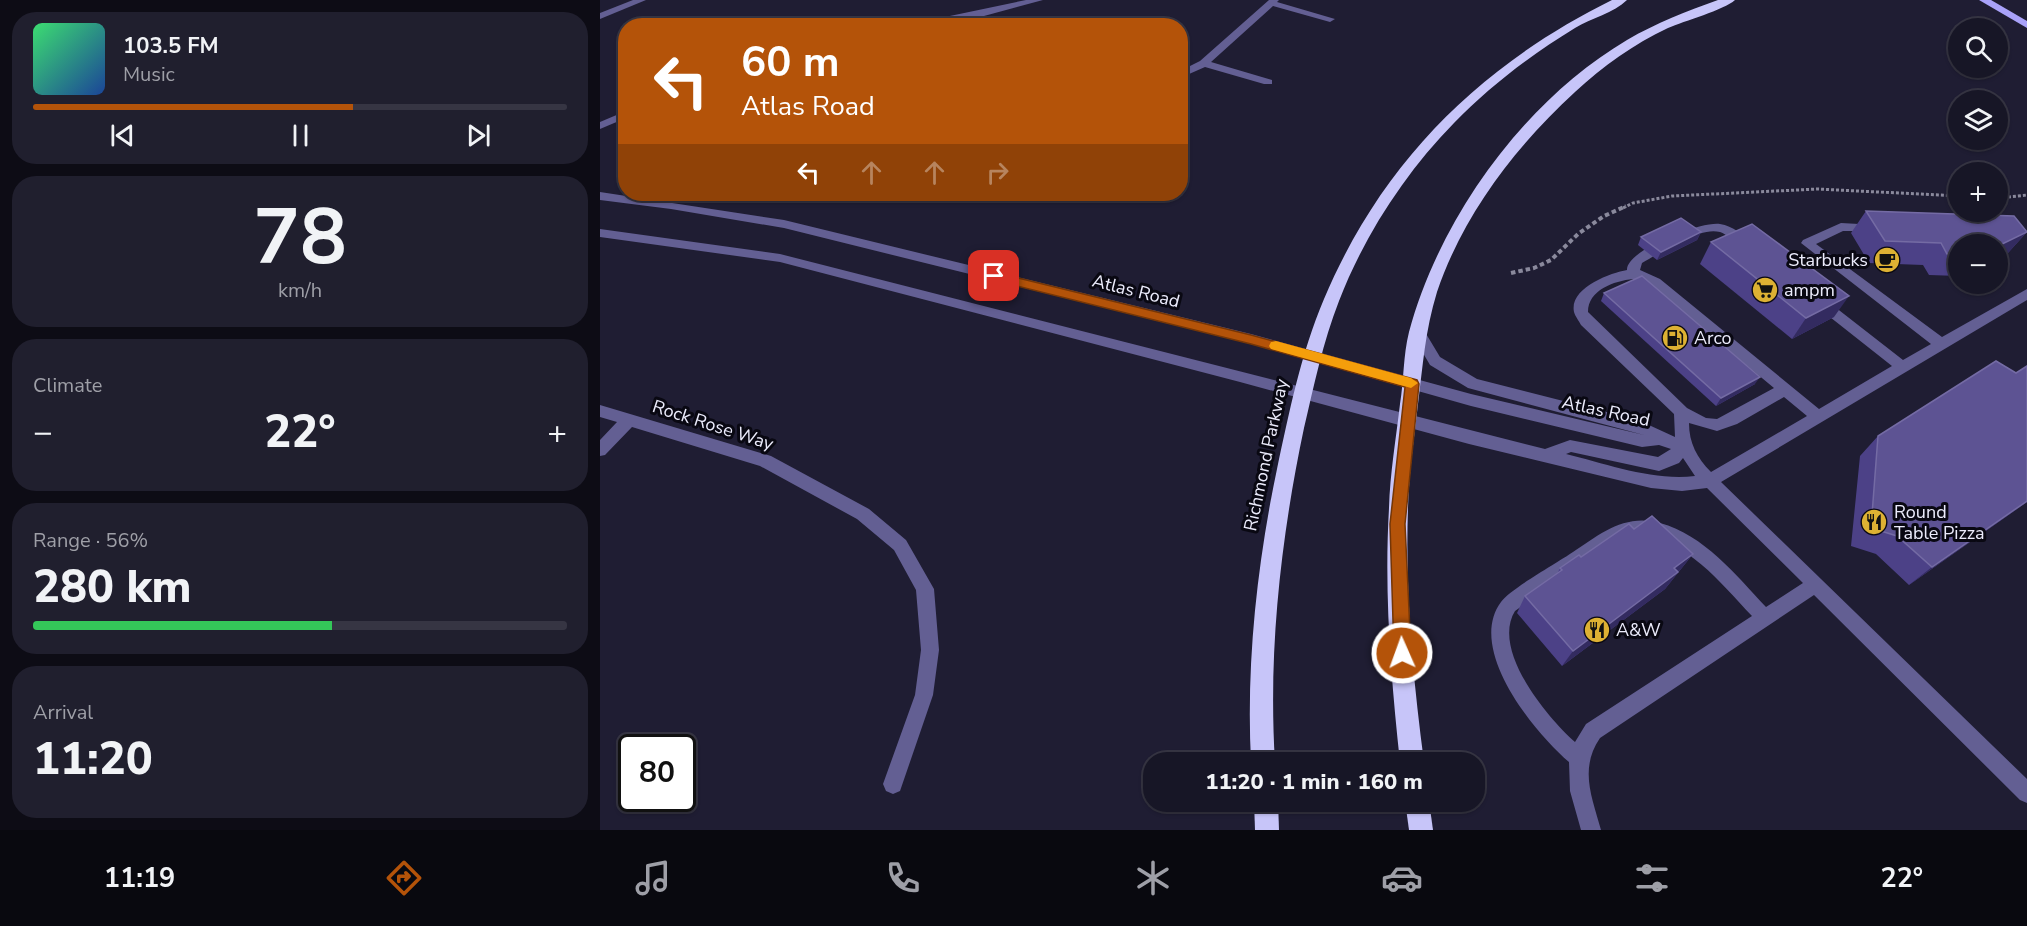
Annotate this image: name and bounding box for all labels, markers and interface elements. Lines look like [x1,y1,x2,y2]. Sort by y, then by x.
map controls [1948,18,2008,294]
button: search [1948,18,2008,78]
text: 103.5 FM [123,31,219,61]
text: 60 m [741,34,840,91]
icon: left [642,42,720,120]
text: Music [123,61,175,88]
text: Atlas Road [741,88,875,125]
button: layers [1948,90,2008,150]
icon: previous [106,119,139,152]
icon: pause [284,119,317,152]
icon: next [462,119,495,152]
icon: left [792,156,825,189]
icon: ahead [855,156,888,189]
icon: ahead [918,156,951,189]
icon: right [981,156,1014,189]
button: + [1948,162,2008,222]
text: 78 [253,184,347,291]
button: − [1948,234,2008,294]
cafe icon: Starbucks [1872,245,1902,275]
place label: Starbucks [1788,248,1868,272]
pin [968,250,1019,301]
icon: arrive [977,259,1010,292]
street label: Atlas Road [1090,269,1182,313]
supermarket icon: ampm [1750,275,1780,305]
text: km/h [278,277,322,304]
place label: ampm [1784,278,1835,302]
fuel station icon: Arco [1660,323,1690,353]
place label: Arco [1694,326,1732,350]
text: Climate [33,372,102,399]
street label: Richmond Parkway [1238,376,1294,533]
street label: Atlas Road [1560,390,1652,432]
street label: Rock Rose Way [649,394,777,456]
text: 22° [264,402,336,463]
text: − [33,410,53,455]
text: + [547,410,567,455]
place label: Round Table Pizza [1894,500,1985,545]
restaurant icon: Round Table Pizza [1859,507,1889,537]
text: Range · 56% [33,527,148,554]
text: 280 km [33,557,192,618]
restaurant icon: A&W [1582,615,1612,645]
place label: A&W [1616,618,1661,642]
position arrow [1370,621,1434,685]
text: Arrival [33,699,93,726]
text: 11:20 [33,729,153,790]
speed limit sign: 80 [618,734,696,812]
text: 11:20 · 1 min · 160 m [1205,767,1423,797]
icon: directions [383,857,425,899]
icon: music [632,857,674,899]
icon: phone [882,857,924,899]
icon: climate [1132,857,1174,899]
icon: car [1381,857,1423,899]
icon: filters [1631,857,1673,899]
text: 11:19 [104,860,175,897]
text: 22° [1880,860,1923,897]

